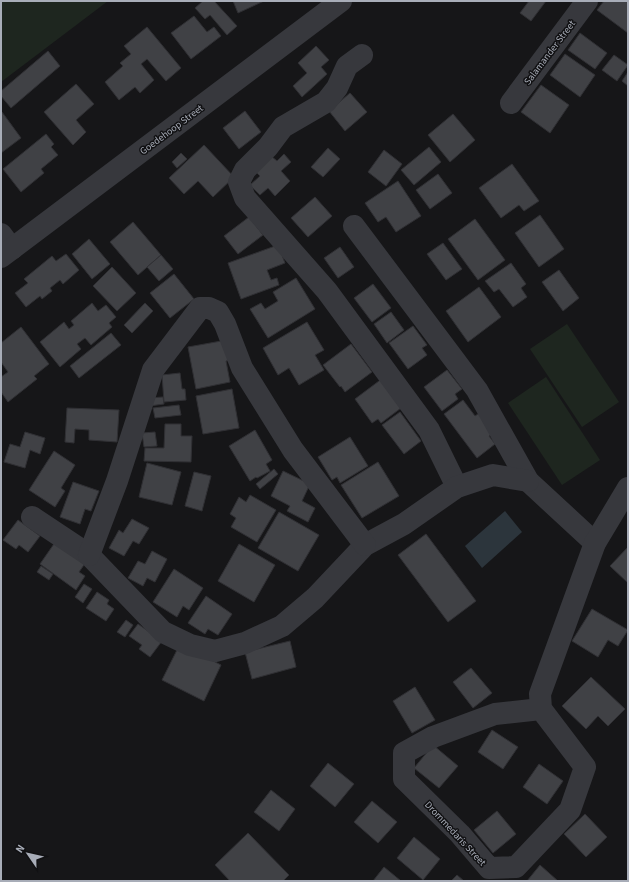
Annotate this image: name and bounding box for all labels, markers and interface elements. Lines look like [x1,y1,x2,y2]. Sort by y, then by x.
street label: Salamander Street [521,17,579,88]
street label: Goedehoop Street [137,101,207,158]
street label: Drommedaris Street [421,798,490,870]
north arrow [8,834,48,874]
text: N [12,841,28,856]

